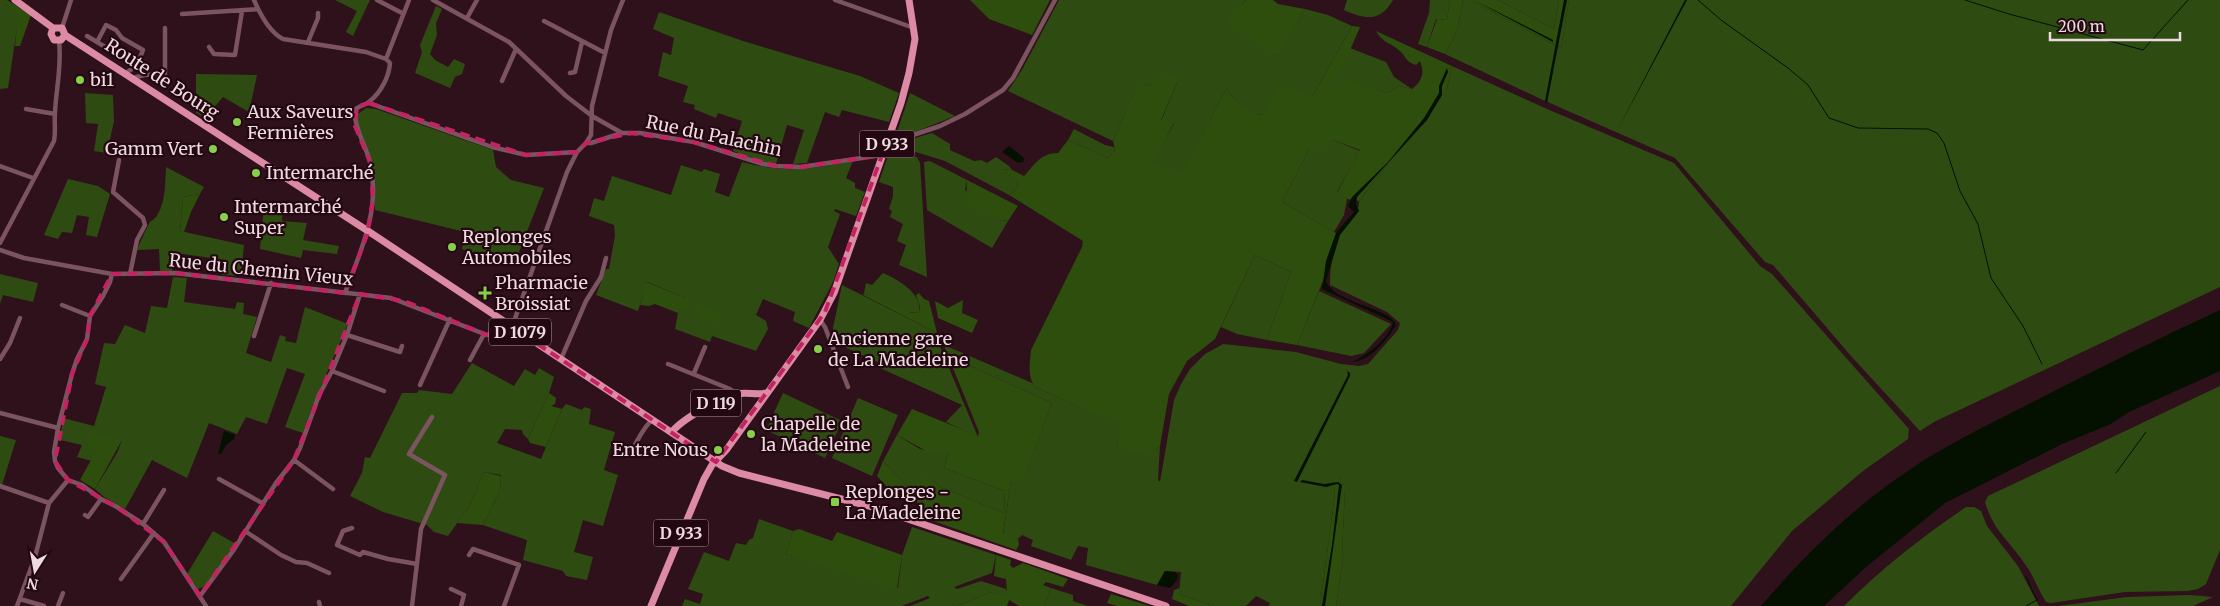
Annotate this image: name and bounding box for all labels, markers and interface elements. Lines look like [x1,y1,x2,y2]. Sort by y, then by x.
scale bar [2050,10,2180,42]
text: 200 m [2058,17,2105,36]
street label: Route de Bourg [101,33,224,124]
place label: bi1 [89,68,114,91]
marker: bi1 [74,74,86,86]
place label: Aux Saveurs Fermières [246,100,354,144]
street label: Rue du Palachin [644,110,784,161]
marker: Aux Saveurs Fermières [231,116,243,128]
road number: D 933 [860,130,914,158]
place label: Gamm Vert [105,137,203,160]
marker: Gamm Vert [207,143,219,155]
place label: Intermarché [266,161,374,184]
marker: Intermarché [250,167,262,179]
place label: Intermarché Super [234,195,342,239]
marker: Intermarché Super [218,211,230,223]
place label: Replonges Automobiles [461,225,572,269]
marker: Replonges Automobiles [446,241,458,253]
street label: Rue du Chemin Vieux [168,248,355,291]
place label: Pharmacie Broissiat [495,271,588,315]
marker: Pharmacie Broissiat [479,287,491,299]
road number: D 1079 [489,318,551,346]
place label: Ancienne gare de La Madeleine [827,327,968,371]
marker: Ancienne gare de La Madeleine [812,343,824,355]
road number: D 119 [691,389,741,416]
place label: Chapelle de la Madeleine [761,412,870,456]
marker: Chapelle de la Madeleine [745,428,757,440]
place label: Entre Nous [612,438,708,461]
marker: Entre Nous [712,444,724,456]
place label: Replonges - La Madeleine [845,480,961,524]
marker: Replonges - La Madeleine [829,496,841,508]
road number: D 933 [654,520,708,546]
north arrow [10,546,60,596]
text: N [25,574,40,594]

